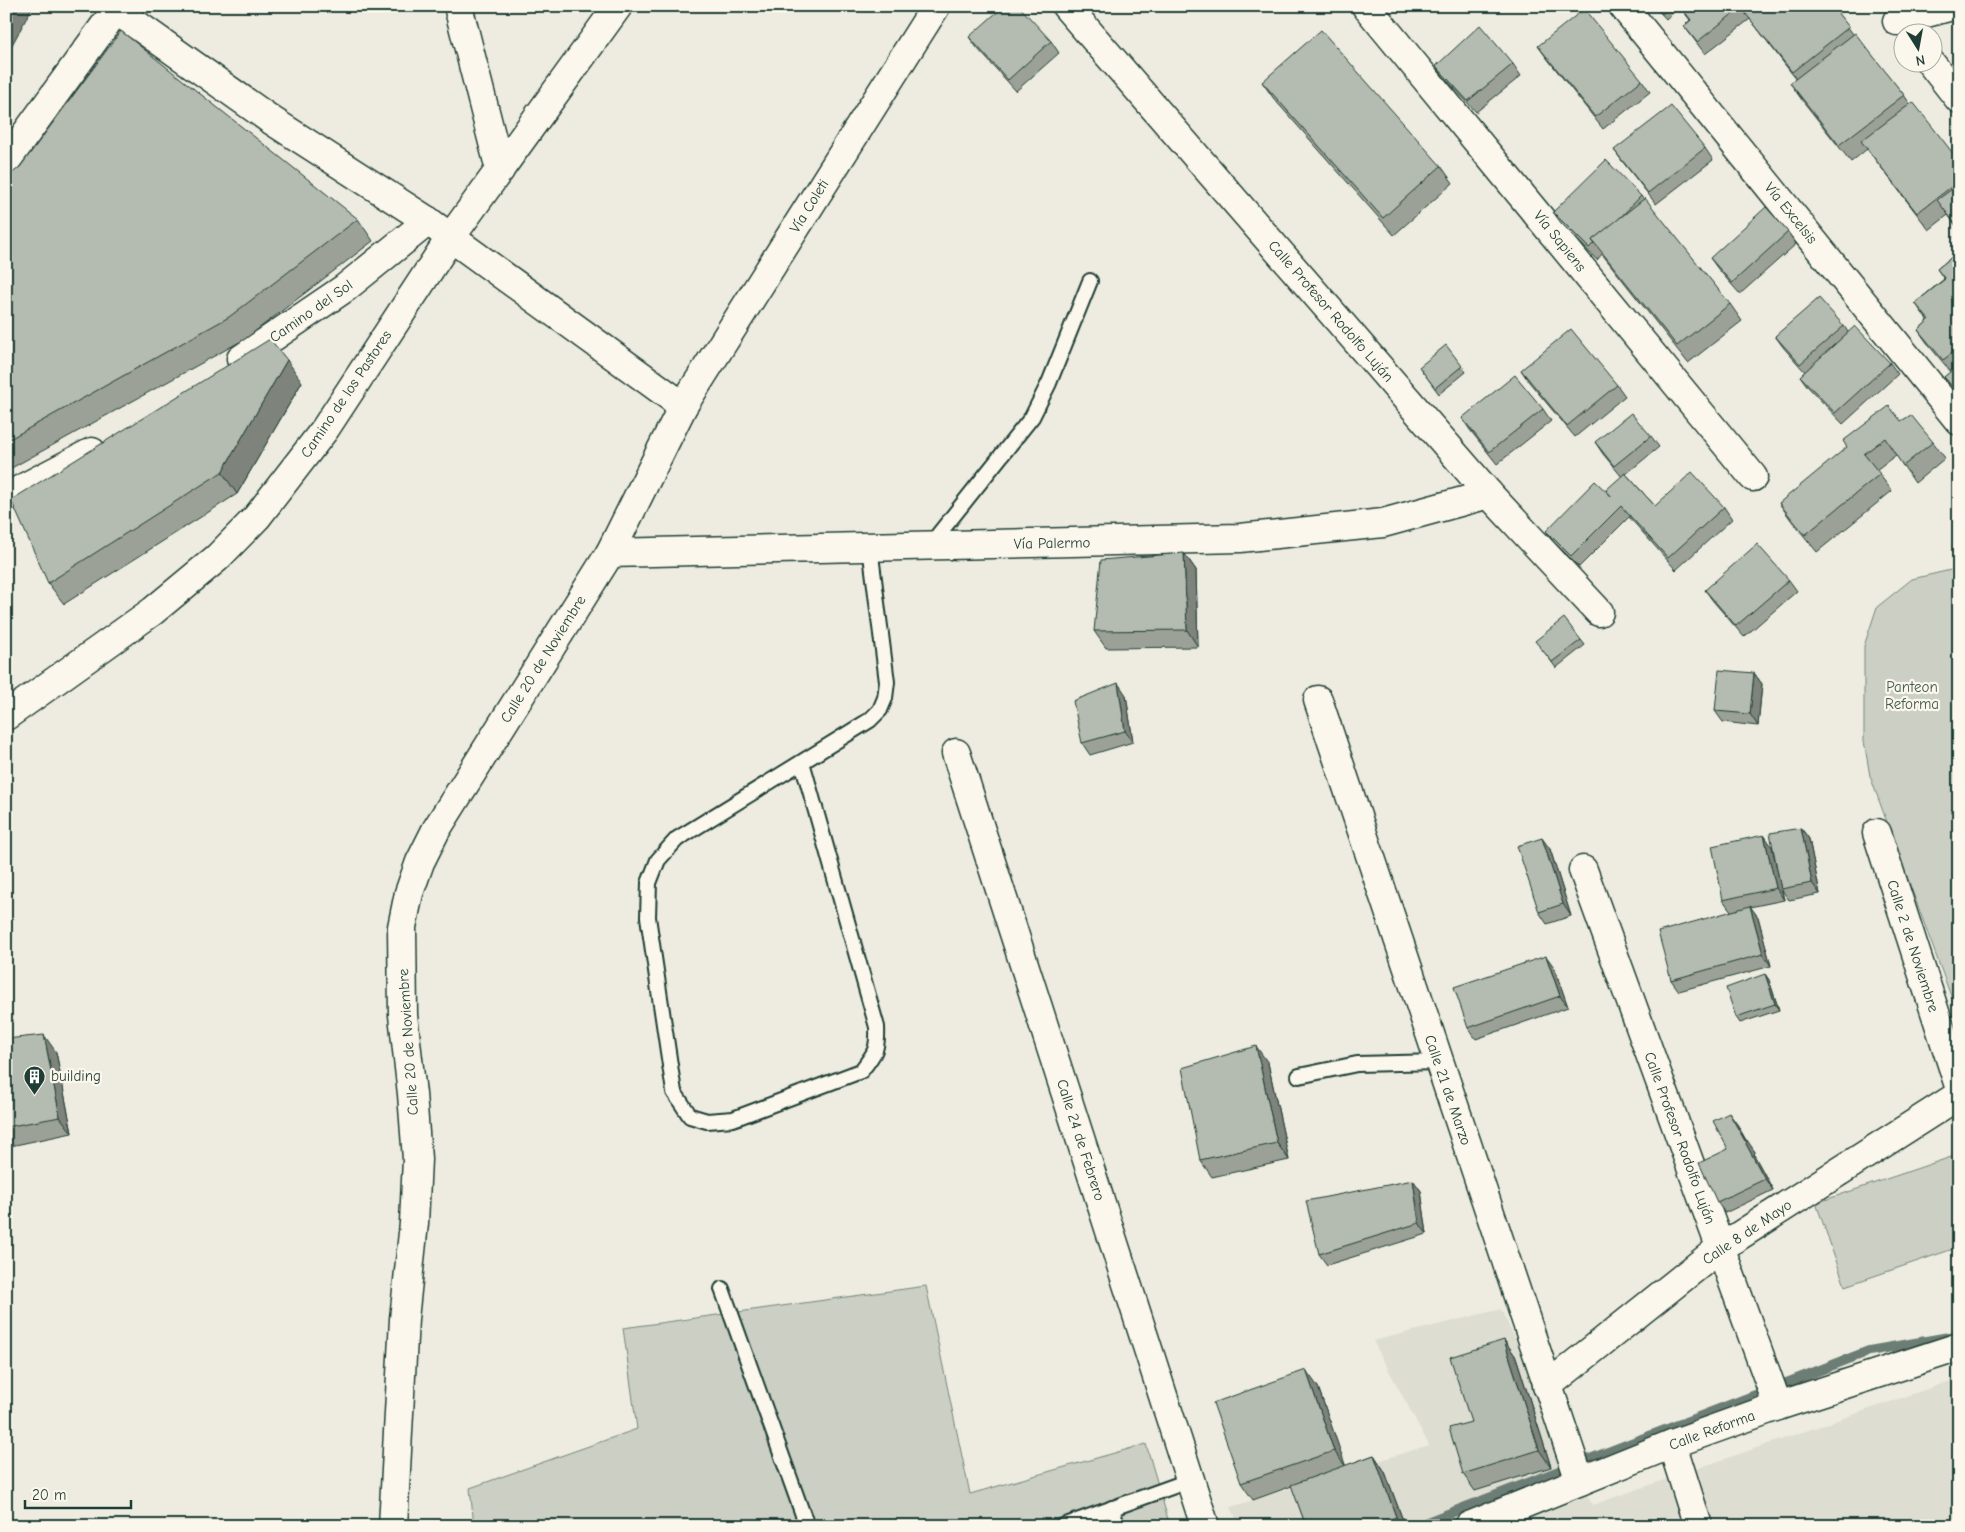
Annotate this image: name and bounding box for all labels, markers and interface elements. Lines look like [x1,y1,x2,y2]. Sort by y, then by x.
north arrow [1892,22,1942,72]
text: N [1914,51,1926,69]
street label: Vía Coleti [786,176,832,236]
street label: Vía Excelsis [1761,179,1821,247]
street label: Vía Sapiens [1530,207,1590,275]
street label: Calle Profesor Rodolfo Luján [1265,236,1397,386]
street label: Camino del Sol [266,276,356,346]
street label: Camino de los Pastores [297,327,395,461]
street label: Vía Palermo [1013,533,1091,553]
street label: Calle 20 de Noviembre [496,592,590,726]
park label: Panteon Reforma [1885,678,1939,713]
street label: Calle 2 de Noviembre [1883,878,1943,1015]
street label: Calle 20 de Noviembre [394,968,422,1116]
street label: Calle 21 de Marzo [1421,1032,1475,1148]
street label: Calle Profesor Rodolfo Luján [1640,1049,1720,1227]
building icon: building [23,1064,47,1095]
place label: building [51,1067,101,1085]
street label: Calle 24 de Febrero [1053,1077,1109,1203]
street label: Calle 8 de Mayo [1699,1195,1795,1269]
street label: Calle Reforma [1667,1406,1757,1454]
scale bar [25,1477,131,1509]
text: 20 m [32,1486,66,1504]

